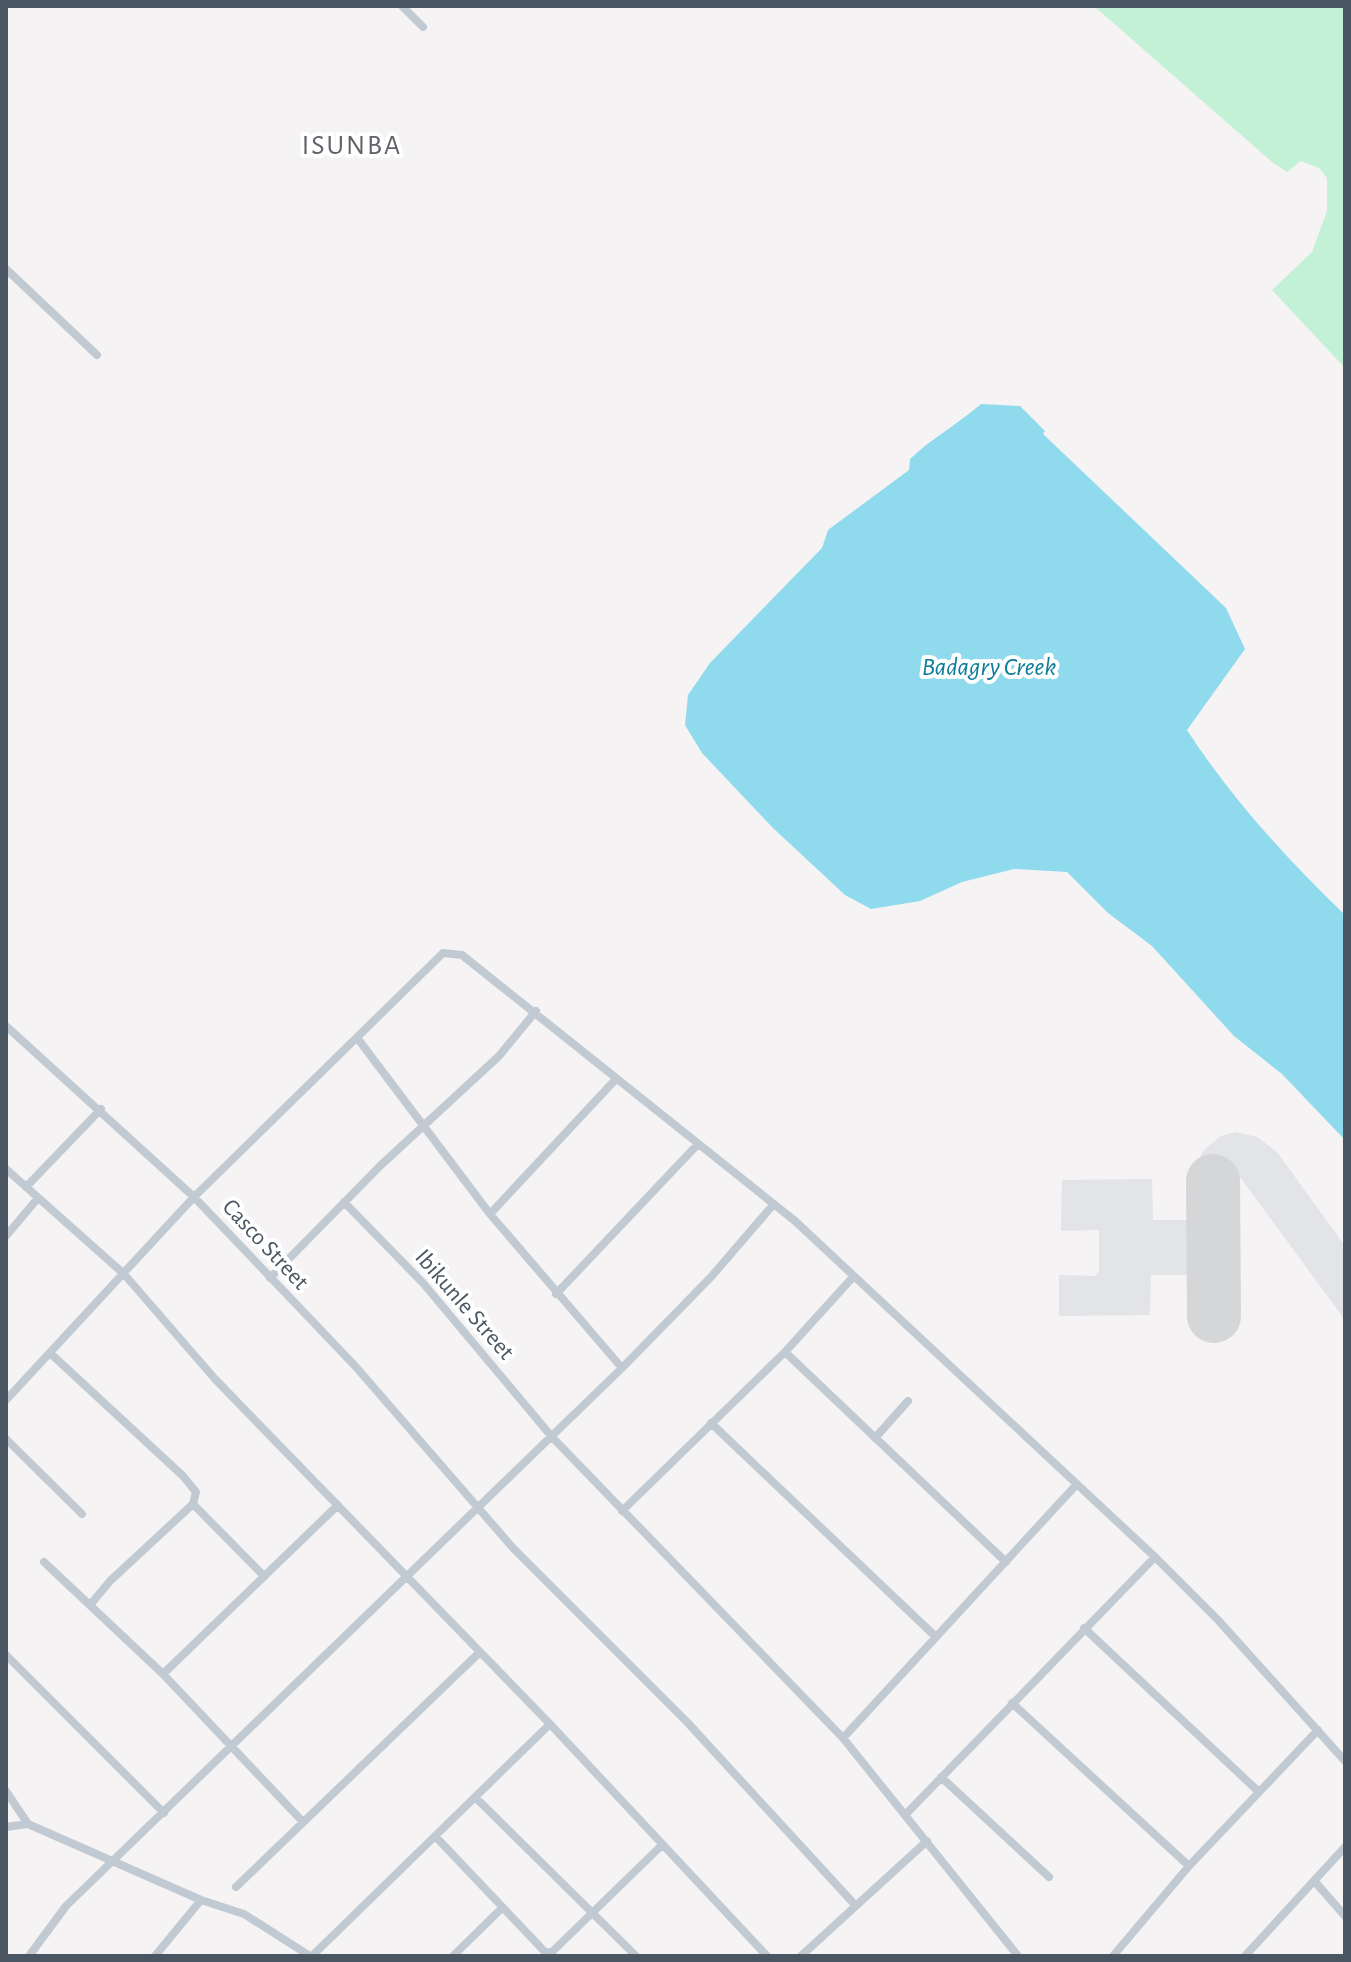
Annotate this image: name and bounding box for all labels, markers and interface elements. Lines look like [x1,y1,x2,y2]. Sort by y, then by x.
district label: ISUNBA [302,132,402,160]
water label: Badagry Creek [922,654,1056,680]
street label: Casco Street [218,1195,313,1295]
street label: Ibikunle Street [410,1245,519,1365]

